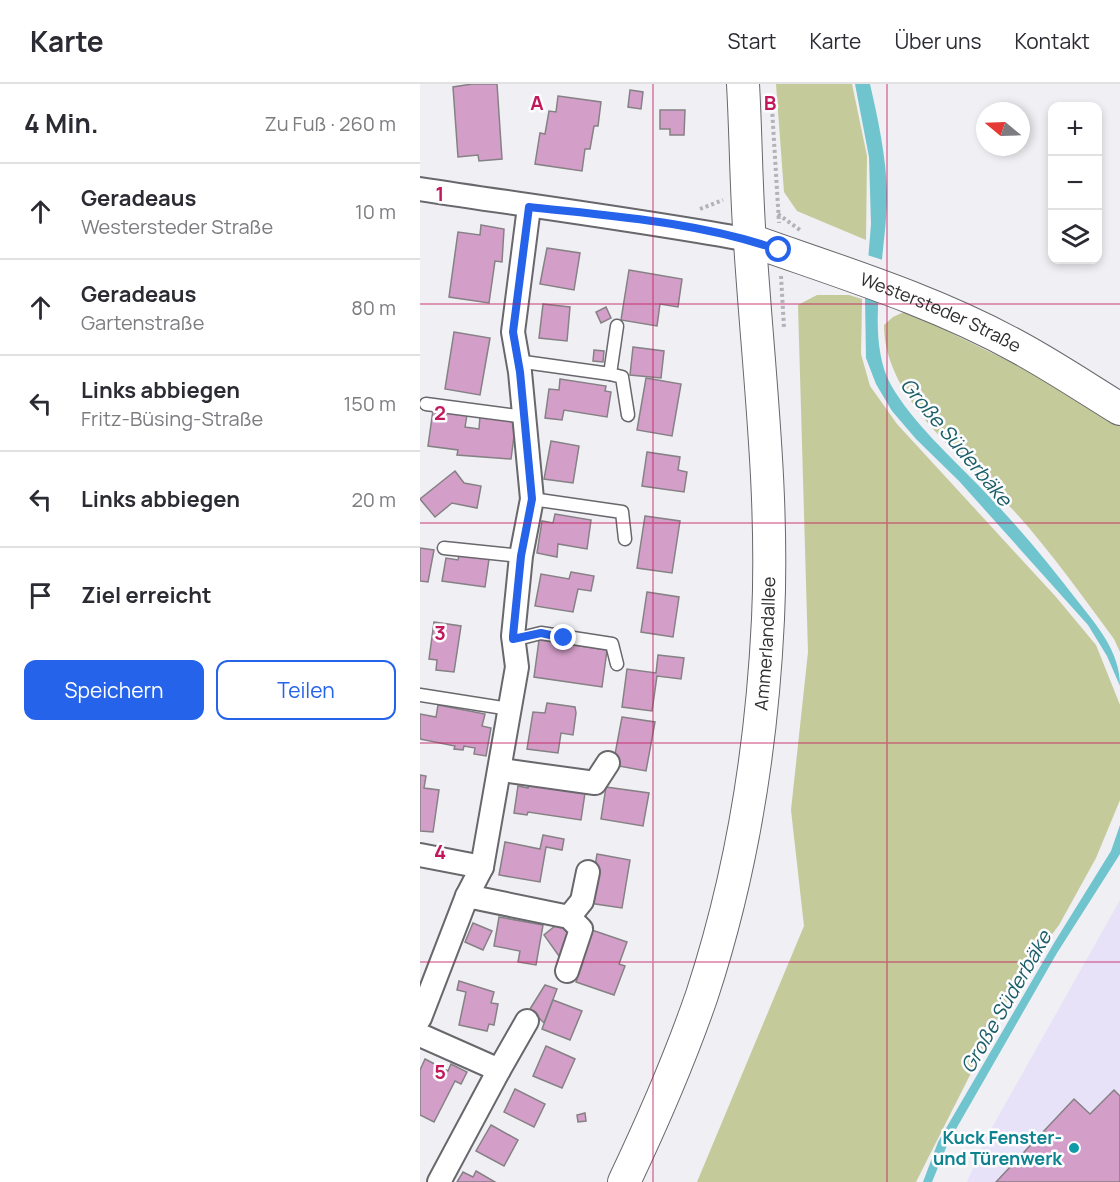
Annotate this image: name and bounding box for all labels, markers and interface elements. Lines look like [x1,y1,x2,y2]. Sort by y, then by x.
text: Karte [30,22,104,60]
text: Start [727,27,776,55]
text: Karte [809,27,861,55]
text: Über uns [894,27,982,55]
text: Kontakt [1015,27,1090,55]
text: A [530,89,544,116]
text: B [764,89,777,116]
north arrow [976,102,1030,156]
map controls [1048,102,1102,264]
button: + [1048,102,1102,156]
text: 4 Min. [24,105,99,141]
text: Zu Fuß · 260 m [264,110,396,137]
button: − [1048,156,1102,210]
text: 1 [436,180,444,207]
text: Geradeaus [81,183,196,213]
icon: ahead [24,195,57,228]
text: 10 m [355,198,396,225]
button: layers [1048,210,1102,264]
text: Westersteder Straße [81,213,273,240]
route start [765,236,791,262]
street label: Westersteder Straße [857,266,1026,357]
text: Geradeaus [81,279,196,309]
icon: ahead [24,291,57,324]
text: 80 m [351,294,396,321]
text: Gartenstraße [81,309,204,336]
water label: Große Süderbäke [895,372,1019,513]
text: Links abbiegen [81,375,240,405]
icon: left [24,387,57,420]
text: 150 m [343,390,396,417]
text: 2 [434,399,446,426]
text: Fritz-Büsing-Straße [81,405,263,432]
icon: left [24,483,57,516]
text: Links abbiegen [81,484,240,514]
text: 20 m [351,486,396,513]
street label: Ammerlandallee [748,576,780,711]
icon: arrive [24,579,57,612]
text: Ziel erreicht [81,580,212,610]
text: 3 [434,619,446,646]
route end [550,624,576,650]
button: Speichern [24,660,204,720]
button: Teilen [216,660,396,720]
text: 4 [434,838,446,865]
water label: Große Süderbäke [954,925,1058,1078]
text: 5 [434,1058,446,1085]
place label: Kuck Fenster- und Türenwerk [933,1125,1063,1170]
marker: Kuck Fenster- und Türenwerk [1067,1141,1081,1155]

